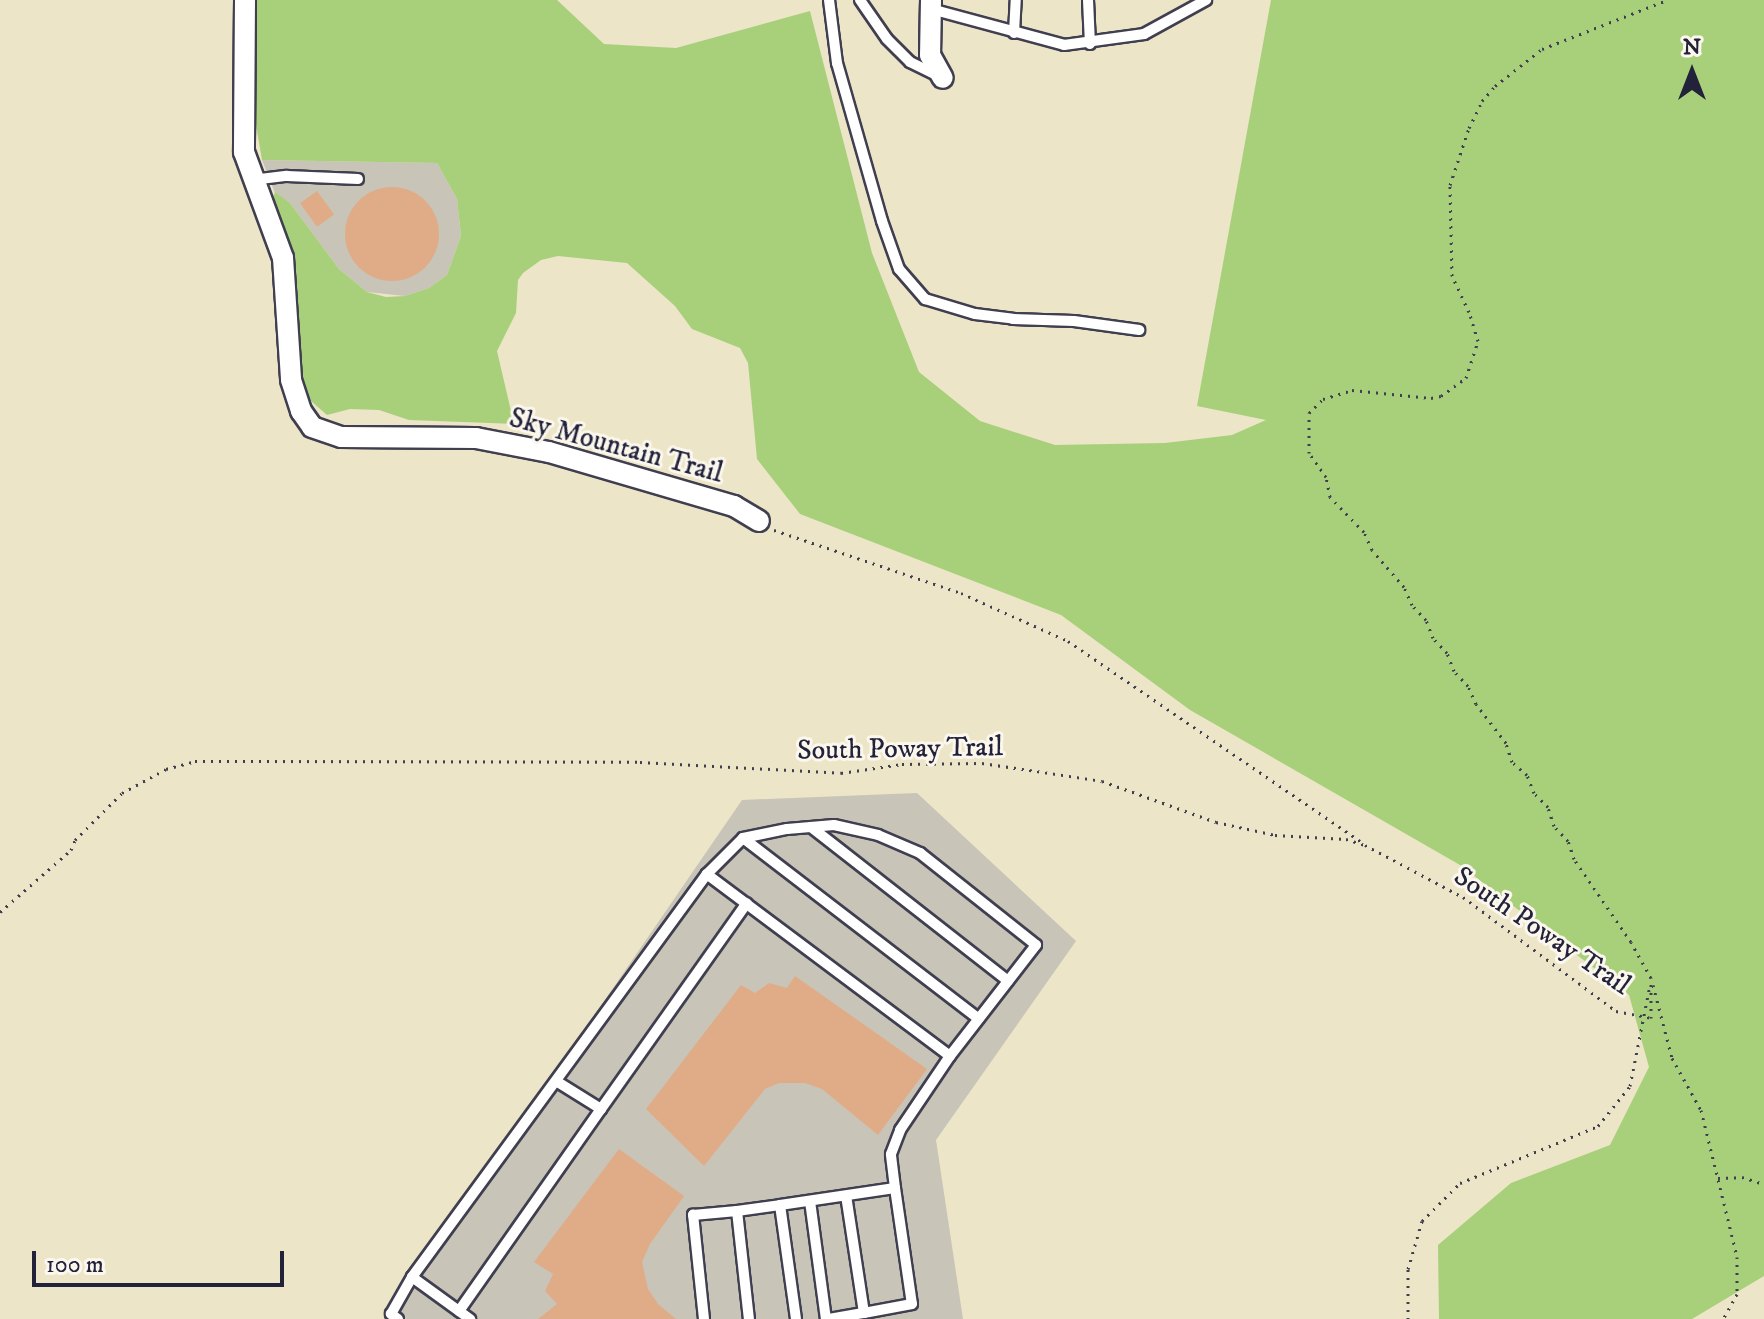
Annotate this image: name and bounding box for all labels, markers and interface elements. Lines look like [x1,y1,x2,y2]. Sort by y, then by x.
north arrow [1652,32,1732,112]
text: N [1683,34,1701,61]
street label: Sky Mountain Trail [506,401,726,491]
street label: South Poway Trail [797,730,1003,768]
street label: South Poway Trail [1447,859,1637,1003]
scale bar [36,1235,288,1285]
text: 100 m [46,1250,104,1280]

